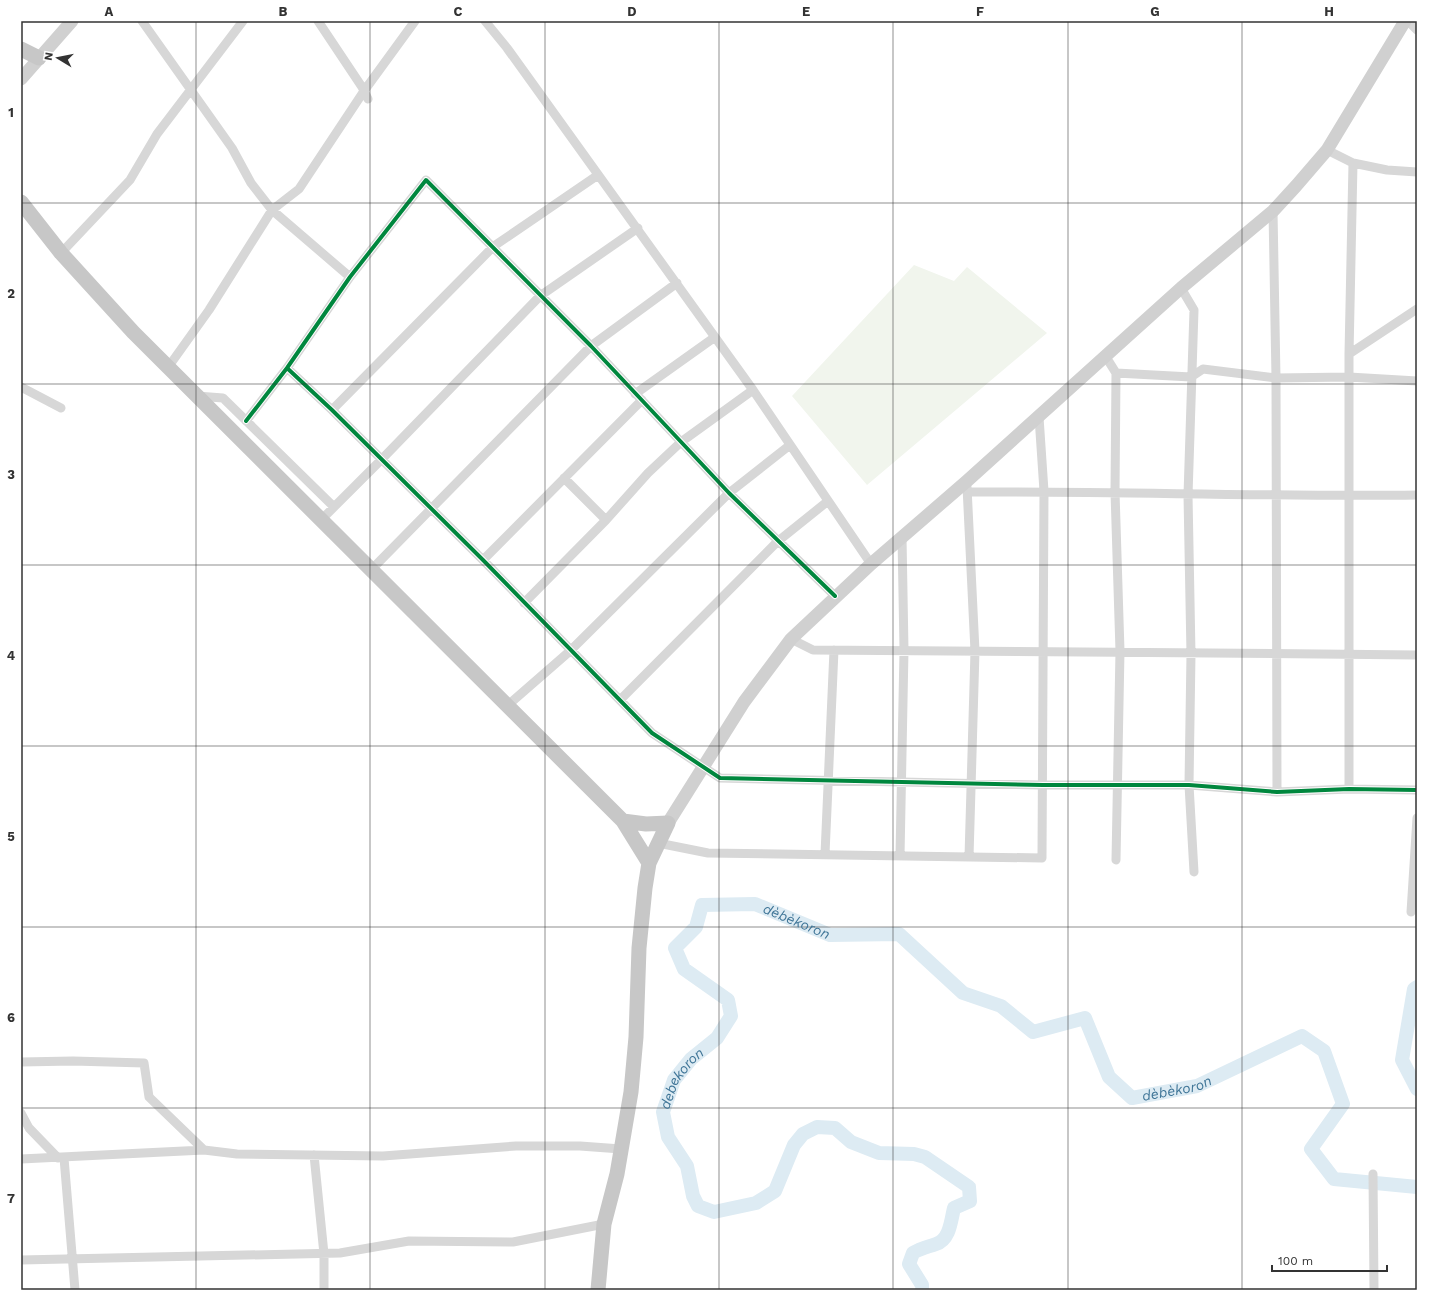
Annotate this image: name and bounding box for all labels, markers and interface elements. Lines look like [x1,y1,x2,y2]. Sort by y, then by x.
text: A [105,4,114,19]
text: B [279,4,288,19]
text: C [454,4,463,19]
text: D [627,4,637,19]
text: E [802,4,810,19]
text: F [976,4,984,19]
text: G [1150,4,1160,19]
text: H [1324,4,1334,19]
north arrow [38,38,78,78]
text: N [42,51,56,61]
text: 1 [8,105,14,120]
text: 2 [7,286,15,301]
text: 3 [7,467,15,482]
text: 4 [7,648,16,663]
text: 5 [7,829,15,844]
water label: dèbèkoron [761,900,833,942]
text: 6 [7,1010,15,1025]
water label: debekoron [657,1044,707,1111]
water label: dèbèkoron [1141,1072,1214,1104]
text: 7 [7,1191,15,1206]
scale bar [1272,1247,1387,1273]
text: 100 m [1278,1254,1313,1268]

